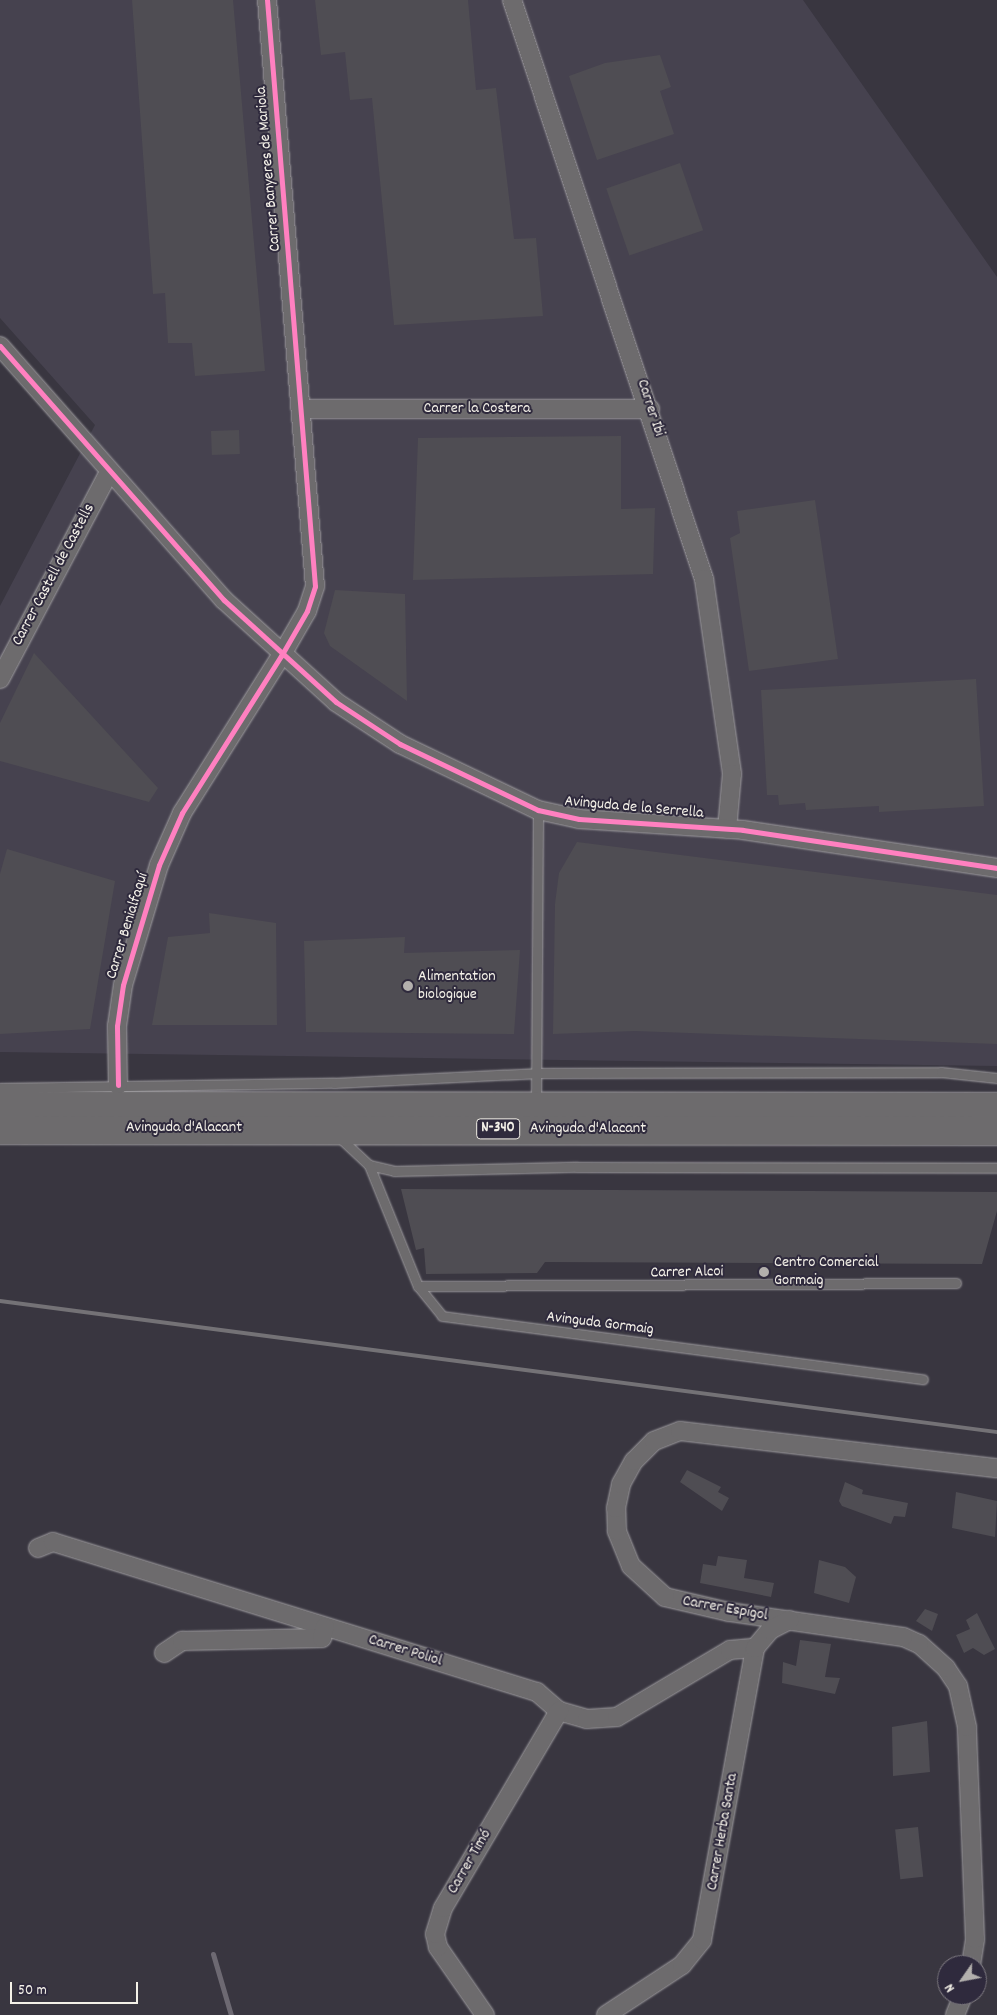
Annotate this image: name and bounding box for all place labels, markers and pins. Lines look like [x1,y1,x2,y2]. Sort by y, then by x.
place label: Alimentation biologique [418,967,496,1005]
marker: Alimentation biologique [402,980,414,992]
place label: Centro Comercial Gormaig [774,1253,879,1291]
marker: Centro Comercial Gormaig [758,1266,770,1278]

